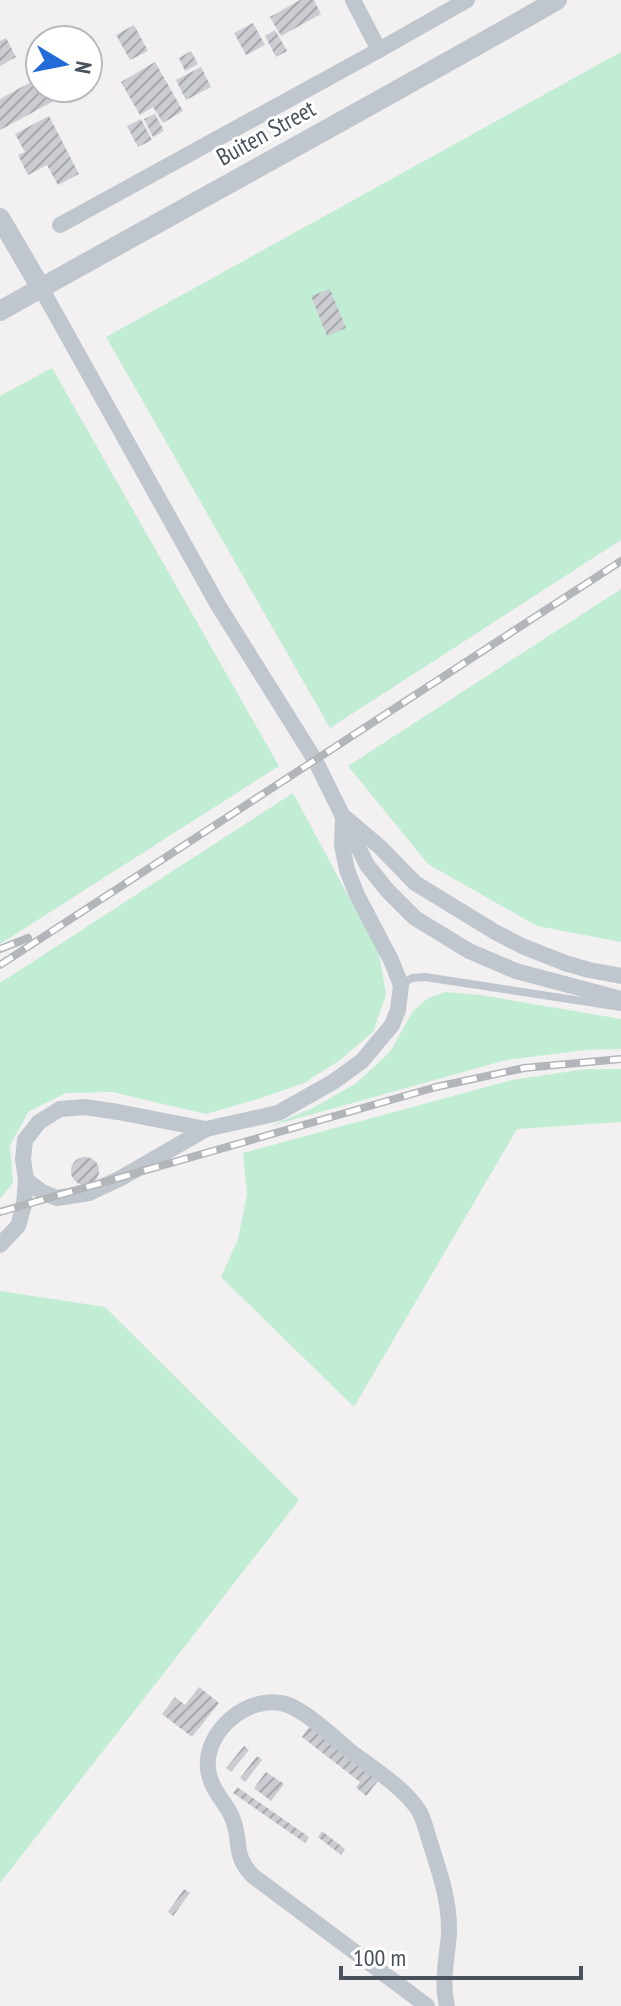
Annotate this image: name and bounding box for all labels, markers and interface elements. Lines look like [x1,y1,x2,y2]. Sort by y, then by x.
north arrow [24,24,104,104]
text: N [69,59,99,76]
street label: Buiten Street [211,93,321,172]
scale bar [341,1930,581,1980]
text: 100 m [353,1942,406,1973]

